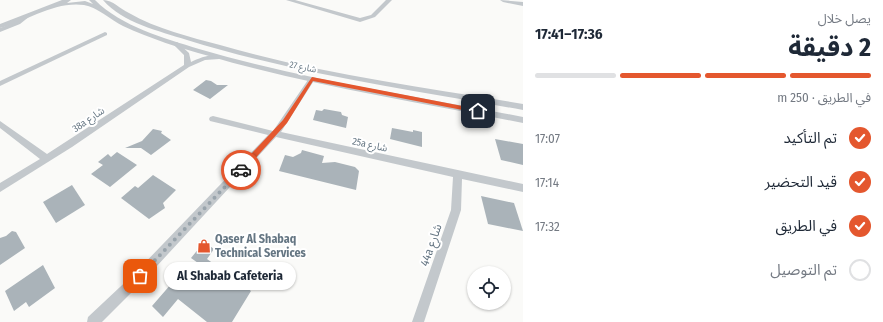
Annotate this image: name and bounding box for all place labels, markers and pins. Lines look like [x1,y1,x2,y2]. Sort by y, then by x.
pin [461,94,495,128]
place label: Qaser Al Shabaq Technical Services [215,232,306,260]
shop icon: Qaser Al Shabaq Technical Services [196,238,212,254]
pin [123,259,157,293]
callout: Al Shabab Cafeteria [164,262,296,290]

